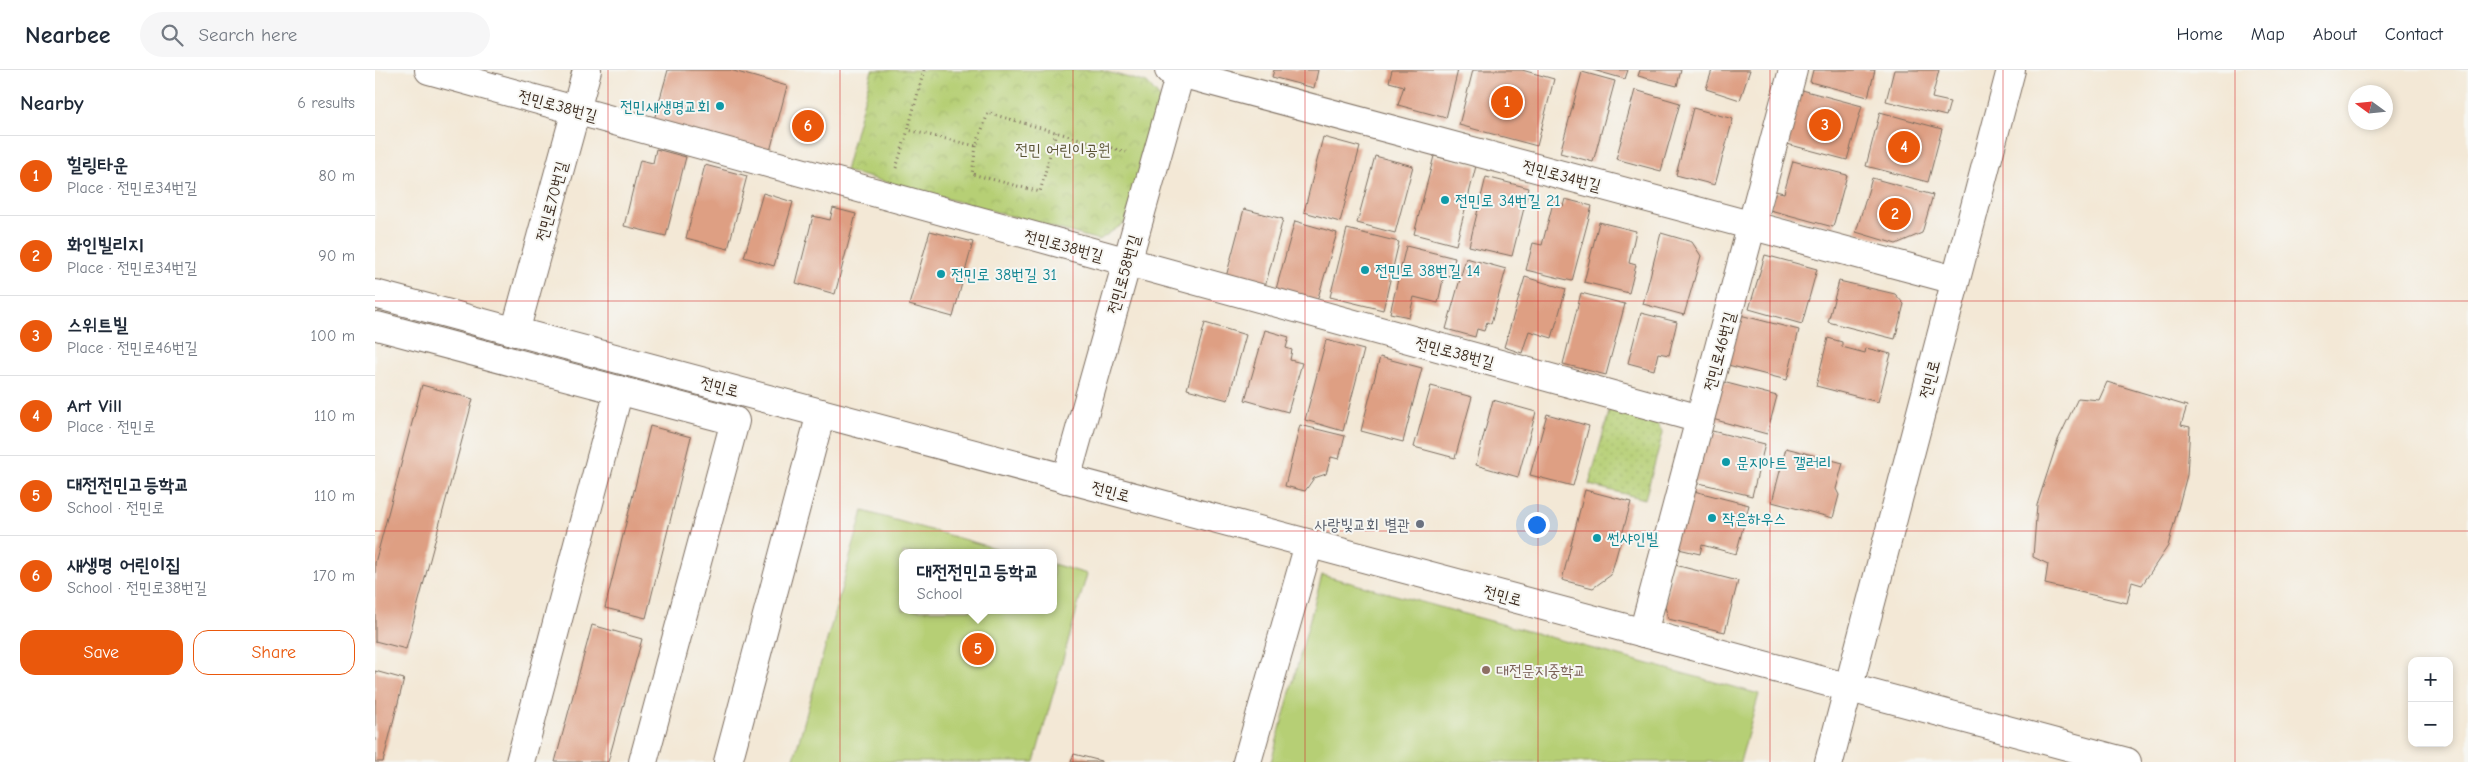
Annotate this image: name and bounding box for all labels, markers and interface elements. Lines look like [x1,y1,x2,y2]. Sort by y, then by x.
search box [140,12,490,57]
text: Nearbee [25,21,110,49]
icon: search [158,21,186,49]
text: Search here [198,24,297,46]
text: Home [2176,24,2223,45]
text: Map [2251,24,2285,45]
text: About [2313,24,2357,45]
text: Contact [2385,24,2443,45]
pin: 1 [1491,83,1523,121]
north arrow [2348,85,2393,130]
street label: 전민로38번길 [516,87,599,125]
text: Nearby [20,91,84,115]
text: 6 results [297,94,355,112]
place label: 전민새생명교회 [620,98,710,116]
marker: 전민새생명교회 [714,100,726,112]
pin: 3 [1809,106,1841,144]
pin: 6 [792,107,824,145]
pin: 4 [1888,128,1920,166]
park label: 전민 어린이공원 [1015,141,1111,159]
text: 힐링타운 [67,154,128,176]
street label: 전민로34번길 [1521,157,1603,195]
street label: 전민로70번길 [533,159,571,243]
text: 1 [33,167,39,185]
text: 80 m [318,167,355,185]
text: Place · 전민로34번길 [67,179,197,197]
place label: 전민로 34번길 21 [1455,192,1561,210]
marker: 전민로 34번길 21 [1439,194,1451,206]
pin: 2 [1879,195,1911,233]
street label: 전민로38번길 [1022,227,1105,265]
street label: 전민로58번길 [1104,233,1144,316]
text: 화인빌리지 [67,234,143,256]
text: 2 [32,247,40,265]
text: 90 m [318,247,355,265]
text: Place · 전민로34번길 [67,259,197,277]
place label: 전민로 38번길 14 [1375,262,1480,280]
marker: 전민로 38번길 14 [1359,264,1371,276]
place label: 전민로 38번길 31 [951,266,1057,284]
marker: 전민로 38번길 31 [935,268,947,280]
street label: 전민로46번길 [1701,310,1739,393]
text: 스위트빌 [67,314,128,336]
text: 3 [32,327,40,345]
text: 100 m [311,327,355,345]
street label: 전민로38번길 [1413,334,1496,372]
text: Place · 전민로46번길 [67,339,198,357]
street label: 전민로 [1916,358,1944,400]
street label: 전민로 [699,373,741,401]
text: Art Vill [67,395,122,417]
text: 4 [32,407,40,425]
text: 110 m [314,407,355,425]
text: Place · 전민로 [67,418,156,436]
place label: 문지아트 갤러리 [1736,454,1831,472]
marker: 문지아트 갤러리 [1720,456,1732,468]
text: 대전전민고등학교 [67,474,189,496]
street label: 전민로 [1090,478,1132,506]
text: 5 [32,487,40,505]
text: 110 m [314,487,355,505]
text: School · 전민로 [67,499,165,517]
place label: 작은하우스 [1722,510,1786,528]
your location [1524,512,1550,538]
marker: 작은하우스 [1706,512,1718,524]
place label: 사랑빛교회 별관 [1315,516,1410,534]
marker: 사랑빛교회 별관 [1414,518,1426,530]
place label: 썬샤인빌 [1607,530,1659,548]
marker: 썬샤인빌 [1591,532,1603,544]
popup [899,549,1057,614]
text: 새생명 어린이집 [67,554,181,576]
text: 대전전민고등학교 [917,561,1039,583]
text: 6 [32,567,40,585]
text: 170 m [313,567,355,585]
text: School · 전민로38번길 [67,579,207,597]
street label: 전민로 [1482,582,1524,610]
text: School [917,585,962,603]
button: Save [20,630,183,675]
button: Share [193,630,355,675]
pin: 5 [962,630,994,668]
map controls [2408,657,2453,747]
button: + [2408,657,2453,702]
place label: 대전문지중학교 [1496,662,1586,680]
marker: 대전문지중학교 [1480,664,1492,676]
button: − [2408,702,2453,747]

